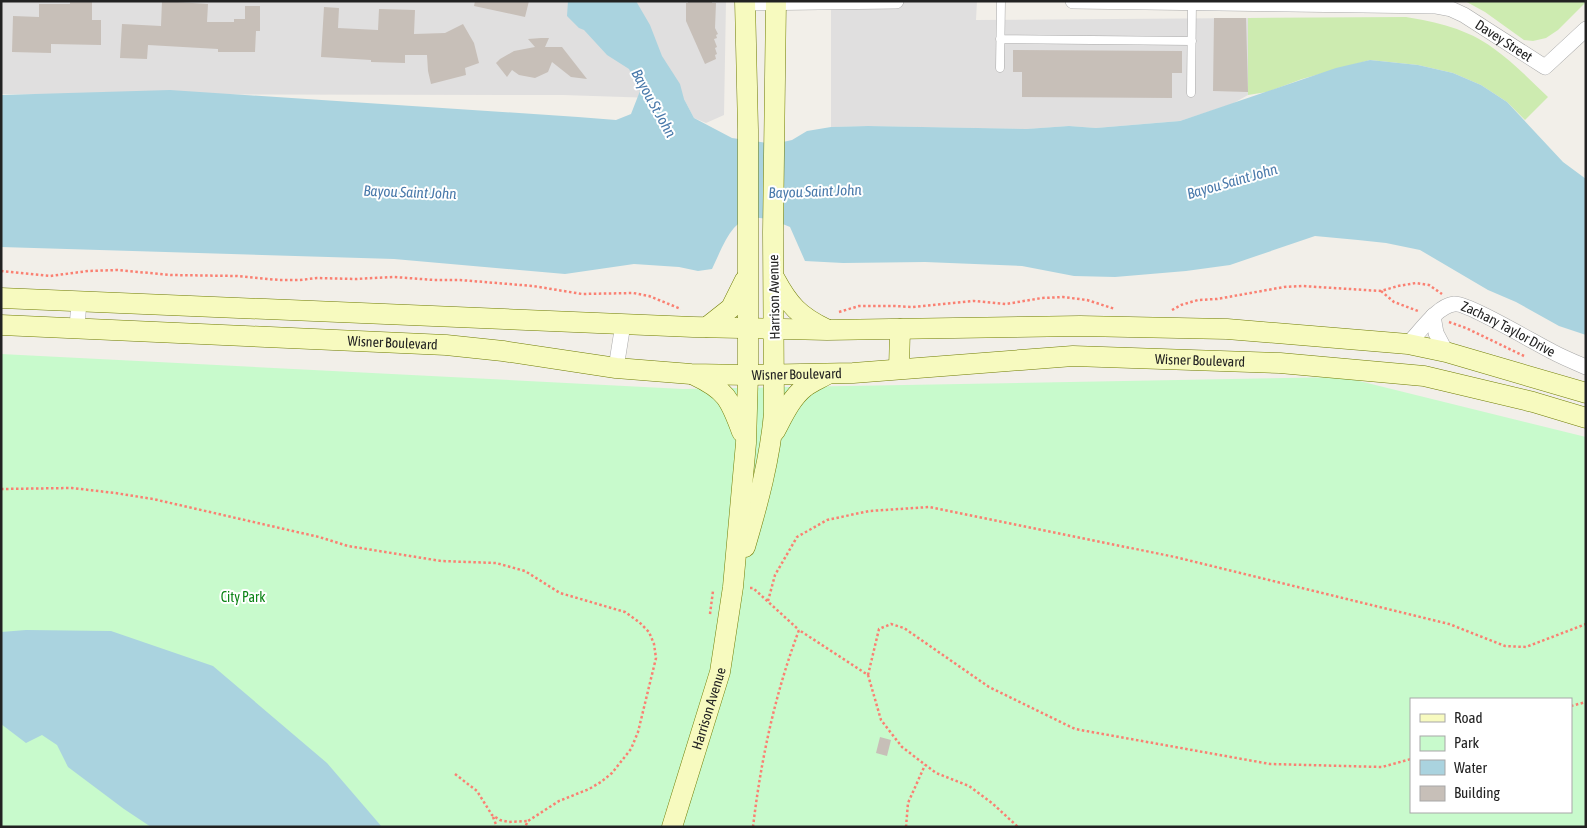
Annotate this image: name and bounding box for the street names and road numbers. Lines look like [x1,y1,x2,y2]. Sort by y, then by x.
street label: Davey Street [1472,16,1535,65]
street label: Harrison Avenue [765,254,783,340]
street label: Zachary Taylor Drive [1459,298,1558,360]
street label: Wisner Boulevard [347,333,438,353]
street label: Wisner Boulevard [1155,351,1245,370]
street label: Wisner Boulevard [751,365,842,383]
street label: Harrison Avenue [688,666,729,752]

